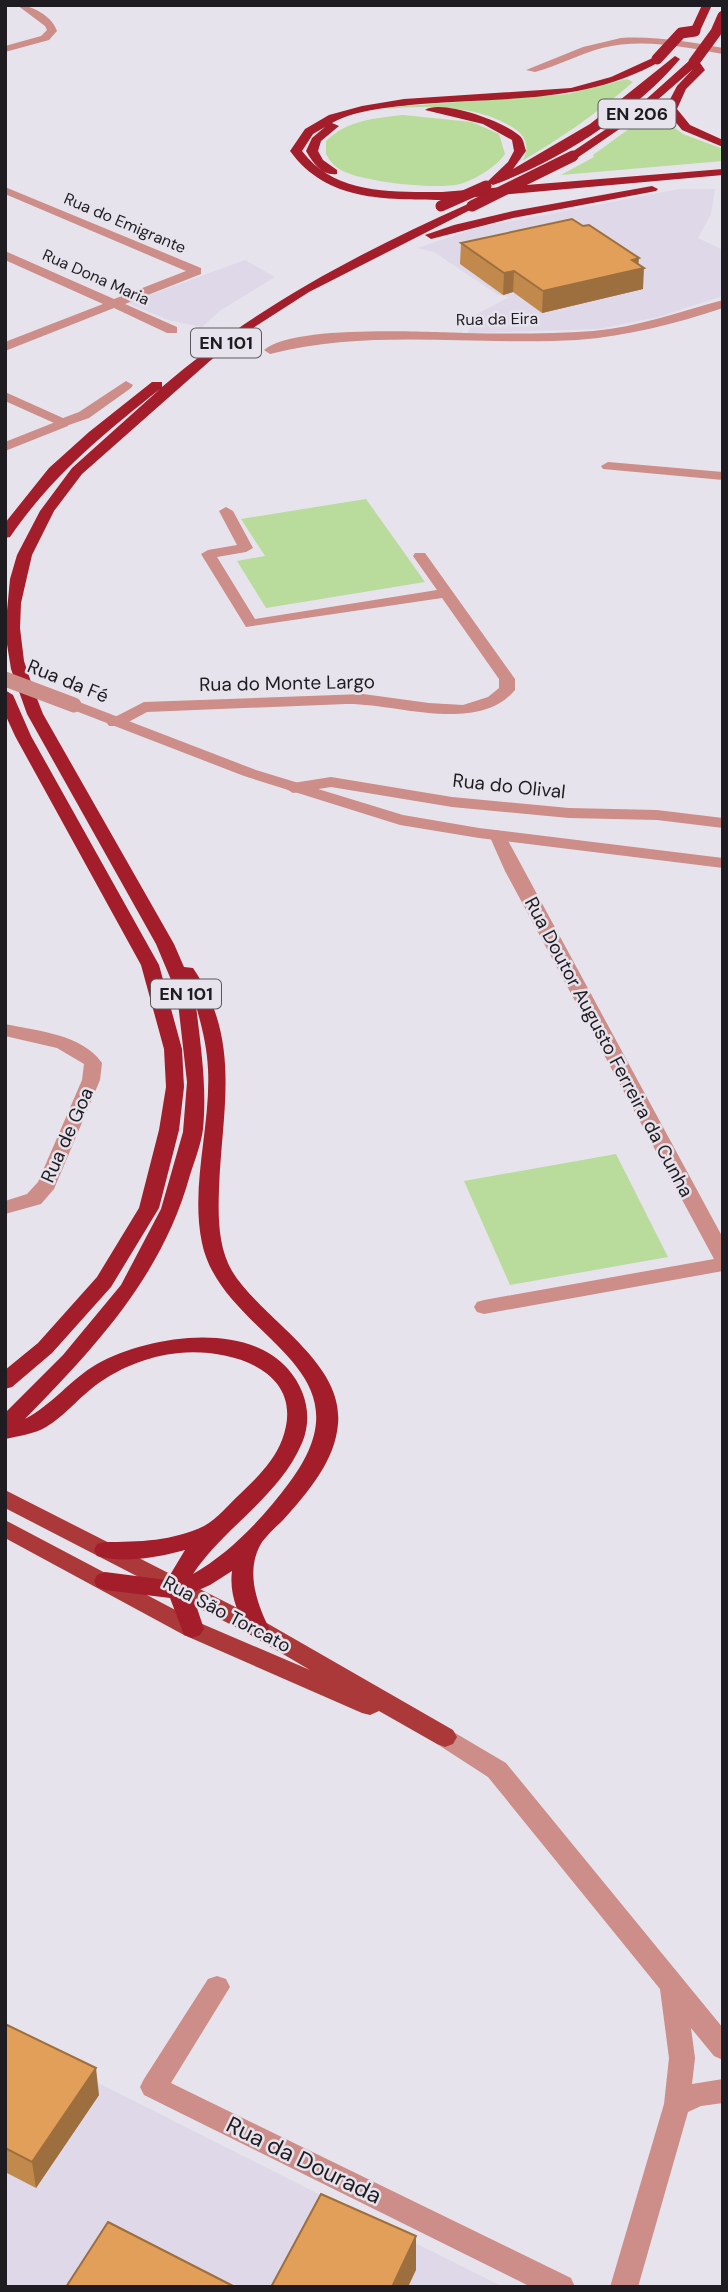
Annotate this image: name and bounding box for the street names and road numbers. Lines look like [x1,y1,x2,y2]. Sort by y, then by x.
road number: EN 206 [598,100,676,128]
street label: Rua do Emigrante [61,188,189,258]
street label: Rua Dona Maria [39,244,153,310]
street label: Rua da Eira [456,308,538,330]
road number: EN 101 [191,328,261,358]
street label: Rua da Fé [24,653,112,709]
street label: Rua do Monte Largo [199,669,375,697]
street label: Rua do Olival [451,768,567,804]
street label: Rua Doutor Augusto Ferreira da Cunha [519,892,699,1202]
road number: EN 101 [151,979,221,1009]
street label: Rua de Goa [35,1084,99,1186]
street label: Rua São Torcato [159,1570,295,1658]
street label: Rua da Dourada [221,2109,387,2211]

